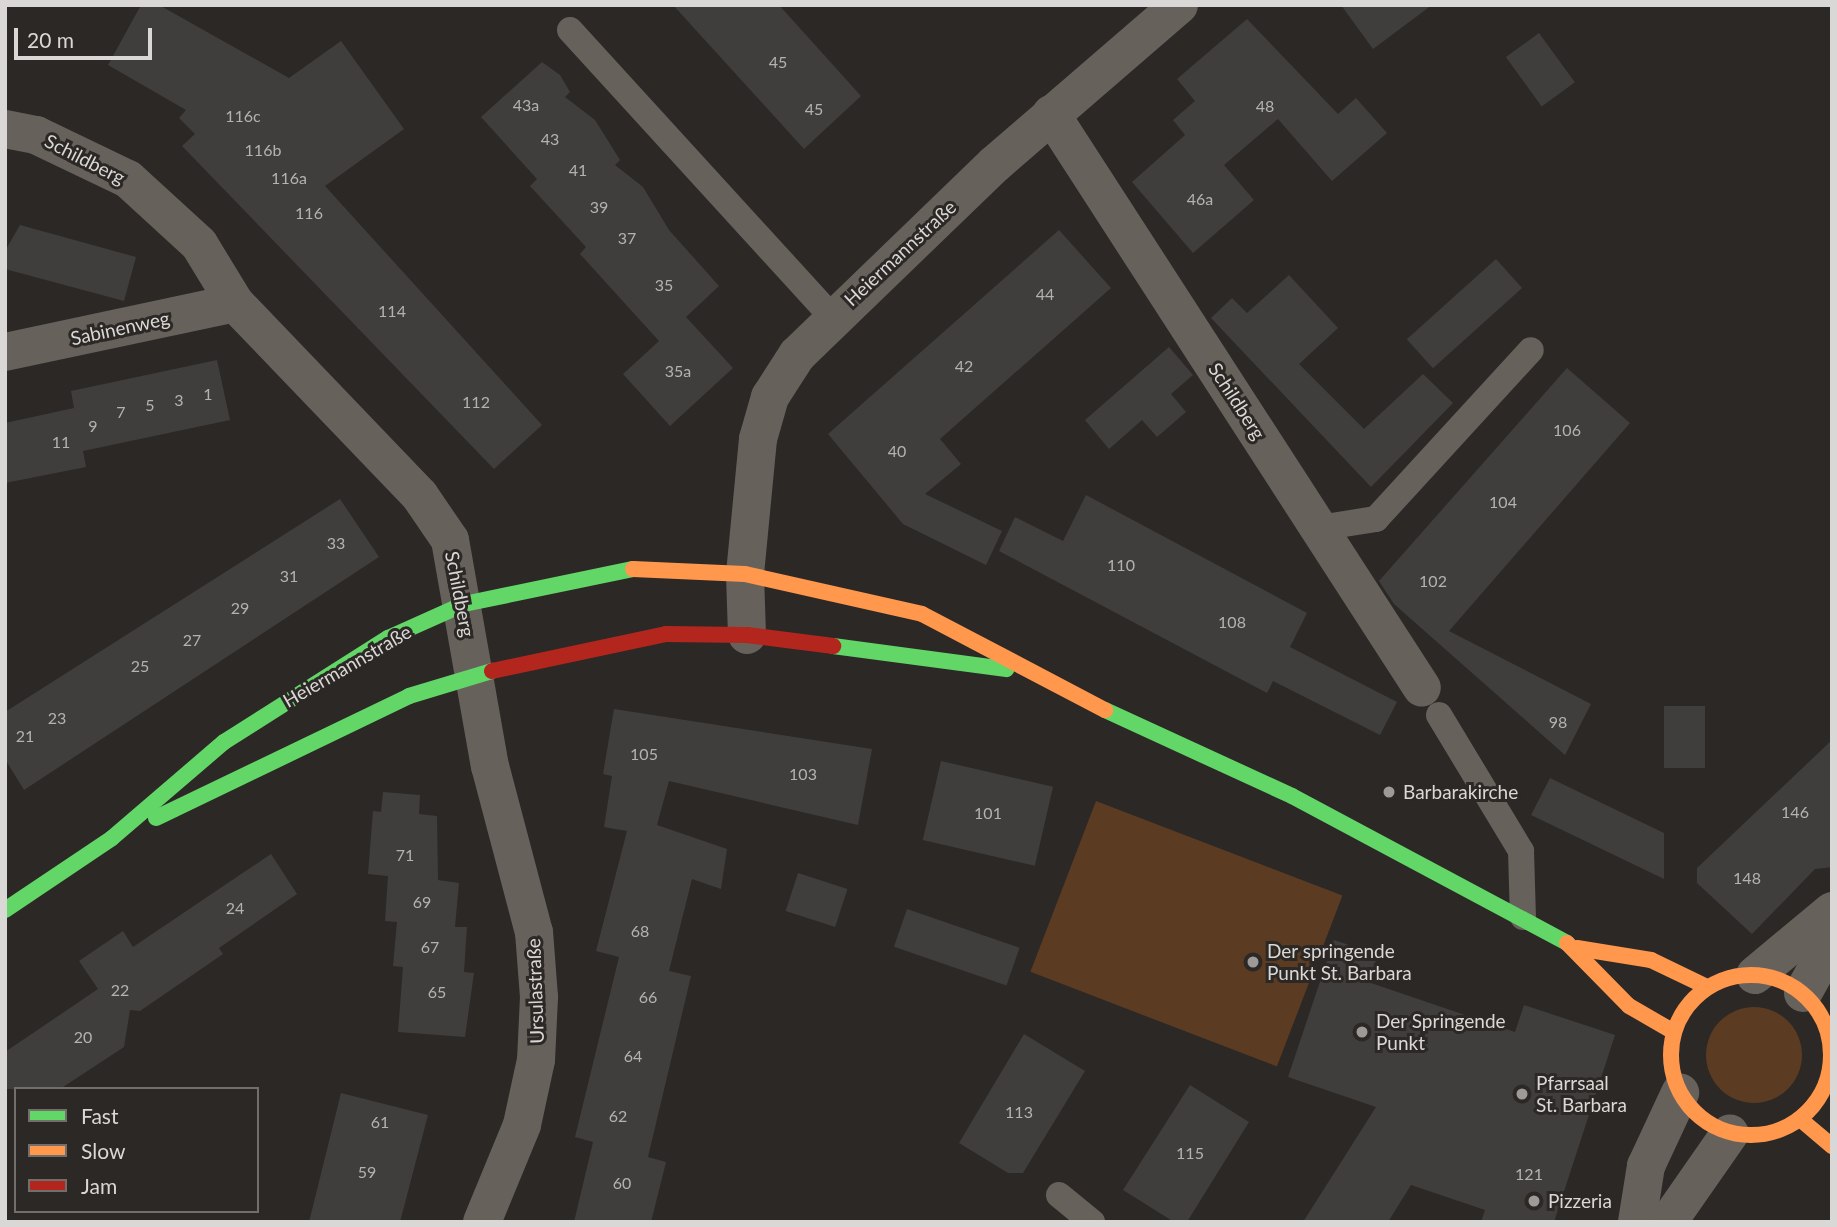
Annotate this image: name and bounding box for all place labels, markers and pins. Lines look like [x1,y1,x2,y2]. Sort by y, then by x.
place label: Barbarakirche [1403,781,1518,803]
marker: Barbarakirche [1381,784,1397,800]
place label: Der springende Punkt St. Barbara [1267,940,1412,984]
marker: Der springende Punkt St. Barbara [1245,954,1261,970]
place label: Der Springende Punkt [1376,1010,1506,1054]
marker: Der Springende Punkt [1354,1024,1370,1040]
place label: Pfarrsaal St. Barbara [1536,1072,1627,1116]
marker: Pfarrsaal St. Barbara [1514,1086,1530,1102]
place label: Pizzeria [1548,1190,1612,1212]
marker: Pizzeria [1526,1193,1542,1209]

